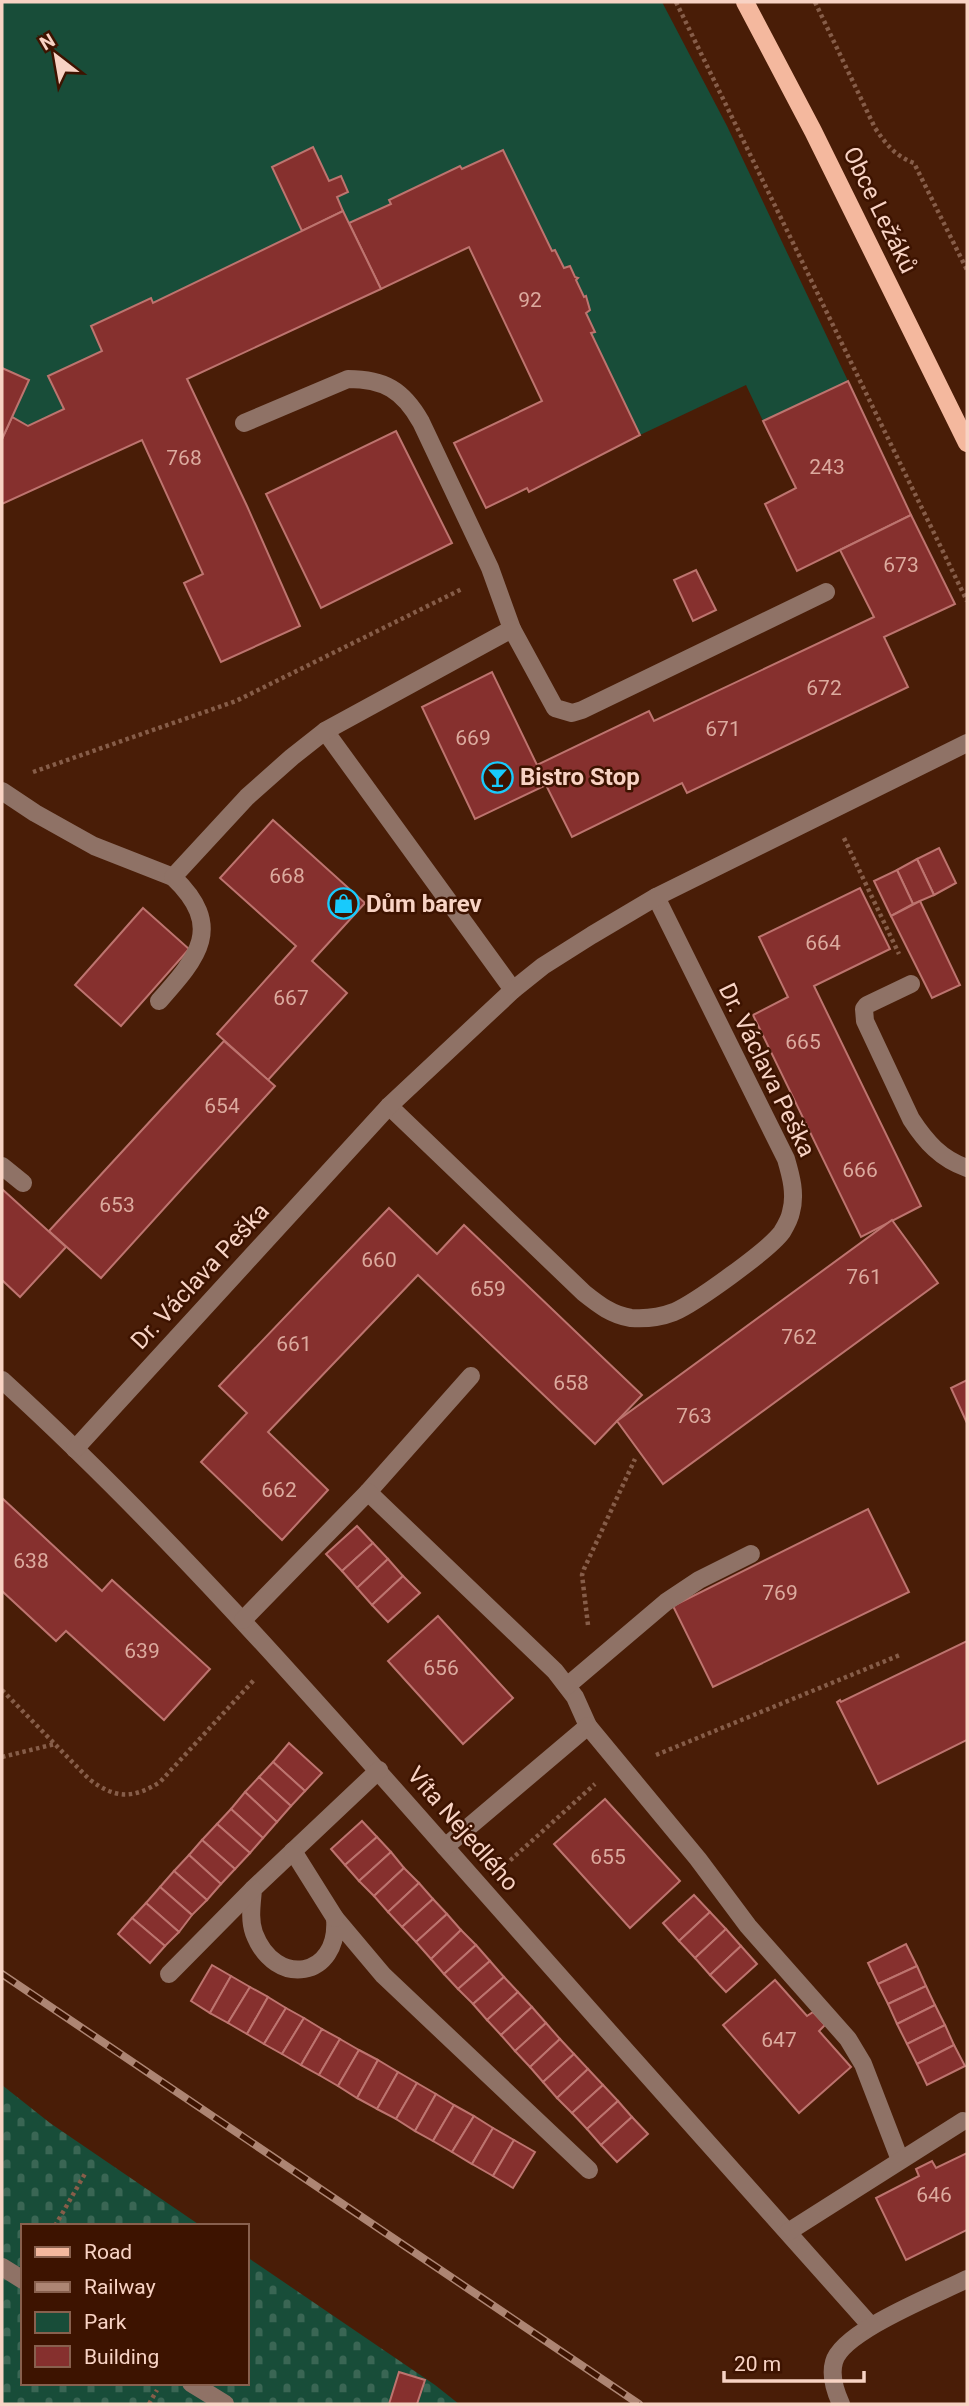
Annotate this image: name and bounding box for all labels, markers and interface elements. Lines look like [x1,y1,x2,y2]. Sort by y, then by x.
north arrow [21,21,91,91]
text: N [36,29,59,55]
street label: Obce Ležáků [837,142,923,278]
house number: 92 [518,288,542,312]
house number: 768 [166,446,202,470]
house number: 243 [809,455,845,479]
house number: 673 [883,553,919,577]
house number: 672 [806,676,842,700]
house number: 671 [705,717,741,741]
house number: 669 [455,726,491,750]
bar icon: Bistro Stop [480,760,514,794]
place label: Bistro Stop [520,763,640,791]
house number: 668 [269,864,305,888]
shop icon: Dům barev [326,887,360,921]
place label: Dům barev [366,890,482,918]
house number: 664 [805,931,841,955]
street label: Dr. Václava Peška [713,979,821,1161]
house number: 667 [273,986,309,1010]
house number: 665 [785,1030,821,1054]
house number: 654 [204,1094,240,1118]
house number: 666 [842,1158,878,1182]
house number: 653 [99,1193,135,1217]
street label: Dr. Václava Peška [125,1197,275,1355]
house number: 660 [361,1248,397,1272]
house number: 761 [846,1265,882,1289]
house number: 659 [470,1277,506,1301]
house number: 762 [781,1325,817,1349]
house number: 661 [276,1332,312,1356]
house number: 658 [553,1371,589,1395]
house number: 763 [676,1404,712,1428]
house number: 662 [261,1478,297,1502]
house number: 638 [13,1549,49,1573]
house number: 769 [762,1581,798,1605]
house number: 639 [124,1639,160,1663]
house number: 656 [423,1656,459,1680]
street label: Víta Nejedlého [401,1761,525,1897]
house number: 655 [590,1845,626,1869]
house number: 647 [761,2028,797,2052]
house number: 646 [916,2183,952,2207]
legend [21,2224,248,2385]
text: Road [84,2240,132,2264]
text: Railway [84,2275,156,2299]
text: Park [84,2310,127,2334]
scale bar [724,2340,864,2384]
text: Building [84,2345,159,2369]
text: 20 m [734,2352,781,2376]

